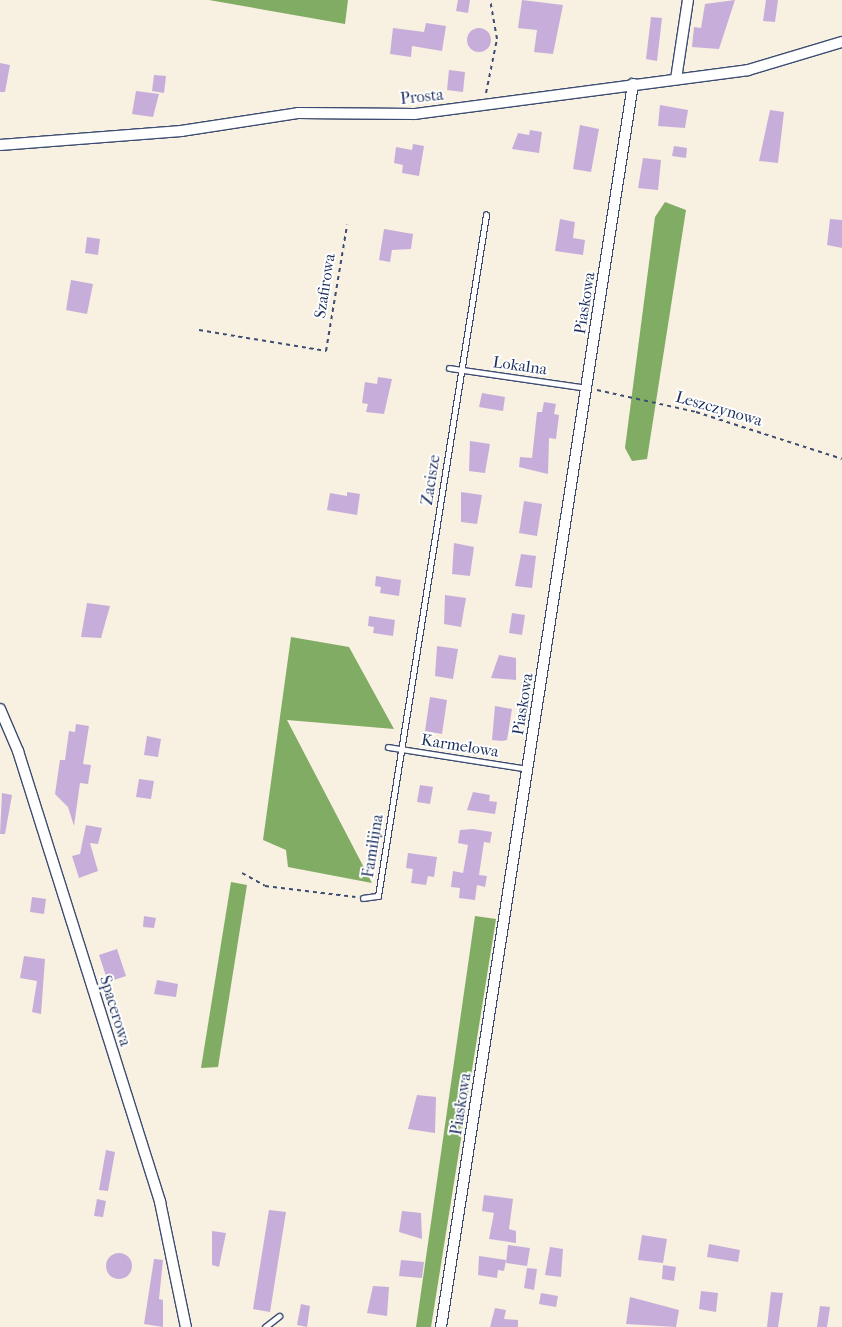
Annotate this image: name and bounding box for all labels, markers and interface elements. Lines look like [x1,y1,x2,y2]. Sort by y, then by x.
street label: Prosta [399,85,445,109]
street label: Szafirowa [310,252,340,320]
street label: Piaskowa [571,271,599,335]
street label: Lokalna [492,353,548,379]
street label: Leszczynowa [673,387,765,431]
street label: Zacisze [418,453,444,507]
street label: Piaskowa [509,672,537,736]
street label: Karmelowa [420,730,500,762]
street label: Familijna [359,813,387,879]
street label: Spacerowa [95,973,135,1049]
street label: Piaskowa [447,1072,475,1136]

